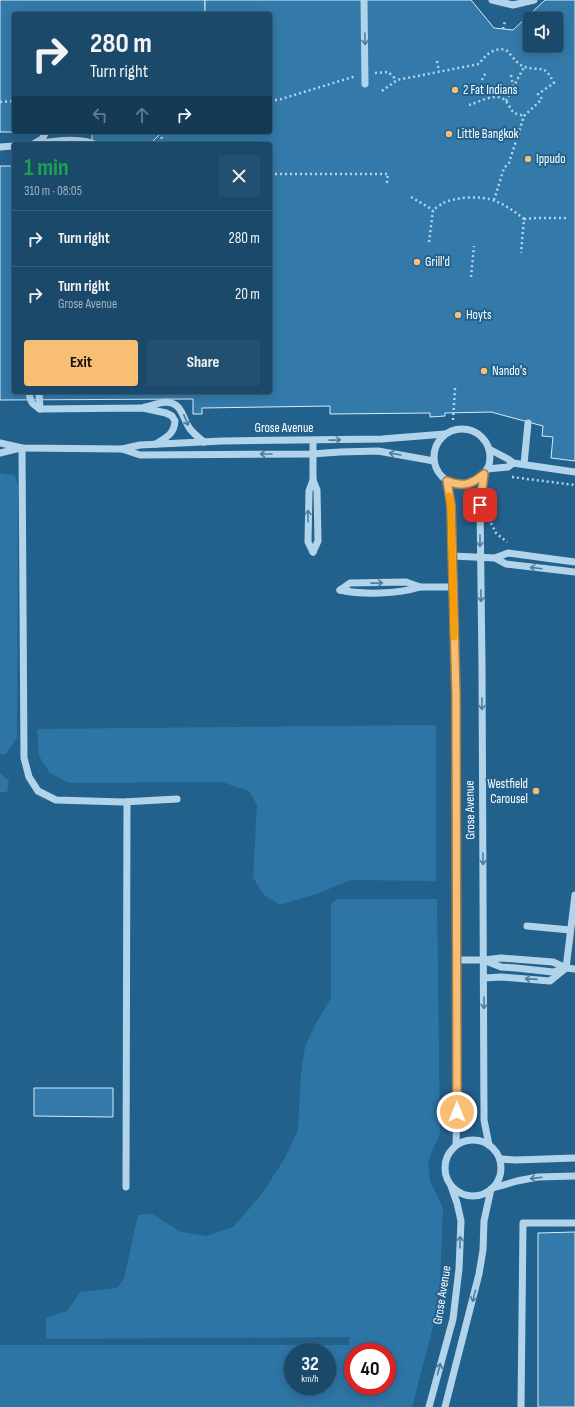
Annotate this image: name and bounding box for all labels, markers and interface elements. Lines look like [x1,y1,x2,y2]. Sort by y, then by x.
map controls [523,12,563,52]
button: sound [523,12,563,52]
text: 280 m [90,27,152,60]
icon: right [24,28,76,80]
one-way arrow [361,32,369,45]
text: Turn right [90,61,148,82]
place label: 2 Fat Indians [463,82,518,98]
marker: 2 Fat Indians [450,85,460,95]
icon: left [89,104,111,126]
icon: ahead [131,104,153,126]
icon: right [173,104,195,126]
place label: Little Bangkok [457,126,519,142]
marker: Little Bangkok [444,129,454,139]
place label: Ippudo [536,151,566,167]
text: 1 min [24,153,69,182]
marker: Ippudo [523,154,533,164]
button: close [218,155,260,197]
text: 310 m · 08:05 [24,183,82,199]
icon: right [24,228,46,250]
text: Turn right [58,229,110,248]
text: 280 m [229,229,260,248]
place label: Grill'd [425,254,450,270]
marker: Grill'd [412,257,422,267]
text: Turn right [58,277,110,296]
icon: right [24,284,46,306]
text: 20 m [235,285,260,304]
text: Grose Avenue [58,296,117,312]
place label: Hoyts [466,307,492,323]
marker: Hoyts [453,310,463,320]
button: Exit [24,340,138,386]
button: Share [146,340,260,386]
place label: Nando's [492,363,527,379]
marker: Nando's [479,366,489,376]
one-way arrow [183,413,190,425]
street label: Grose Avenue [254,420,314,436]
one-way arrow [328,436,341,444]
one-way arrow [260,450,273,458]
one-way arrow [389,450,402,458]
pin [463,488,497,522]
icon: arrive [469,494,491,516]
one-way arrow [304,510,312,523]
one-way arrow [476,534,484,547]
one-way arrow [530,564,543,571]
one-way arrow [370,579,383,586]
one-way arrow [477,589,485,602]
one-way arrow [478,697,486,710]
place label: Westfield Carousel [487,776,528,807]
street label: Grose Avenue [461,780,479,840]
marker: Westfield Carousel [531,786,541,796]
one-way arrow [479,852,486,865]
one-way arrow [525,976,538,983]
one-way arrow [480,996,488,1009]
position arrow [436,1091,478,1133]
one-way arrow [530,1174,543,1182]
one-way arrow [457,1236,464,1249]
street label: Grose Avenue [429,1265,455,1325]
one-way arrow [470,1290,477,1303]
speed limit sign: 40 [344,1343,396,1395]
text: 32 [301,1352,319,1376]
one-way arrow [436,1363,443,1376]
text: km/h [301,1373,319,1385]

